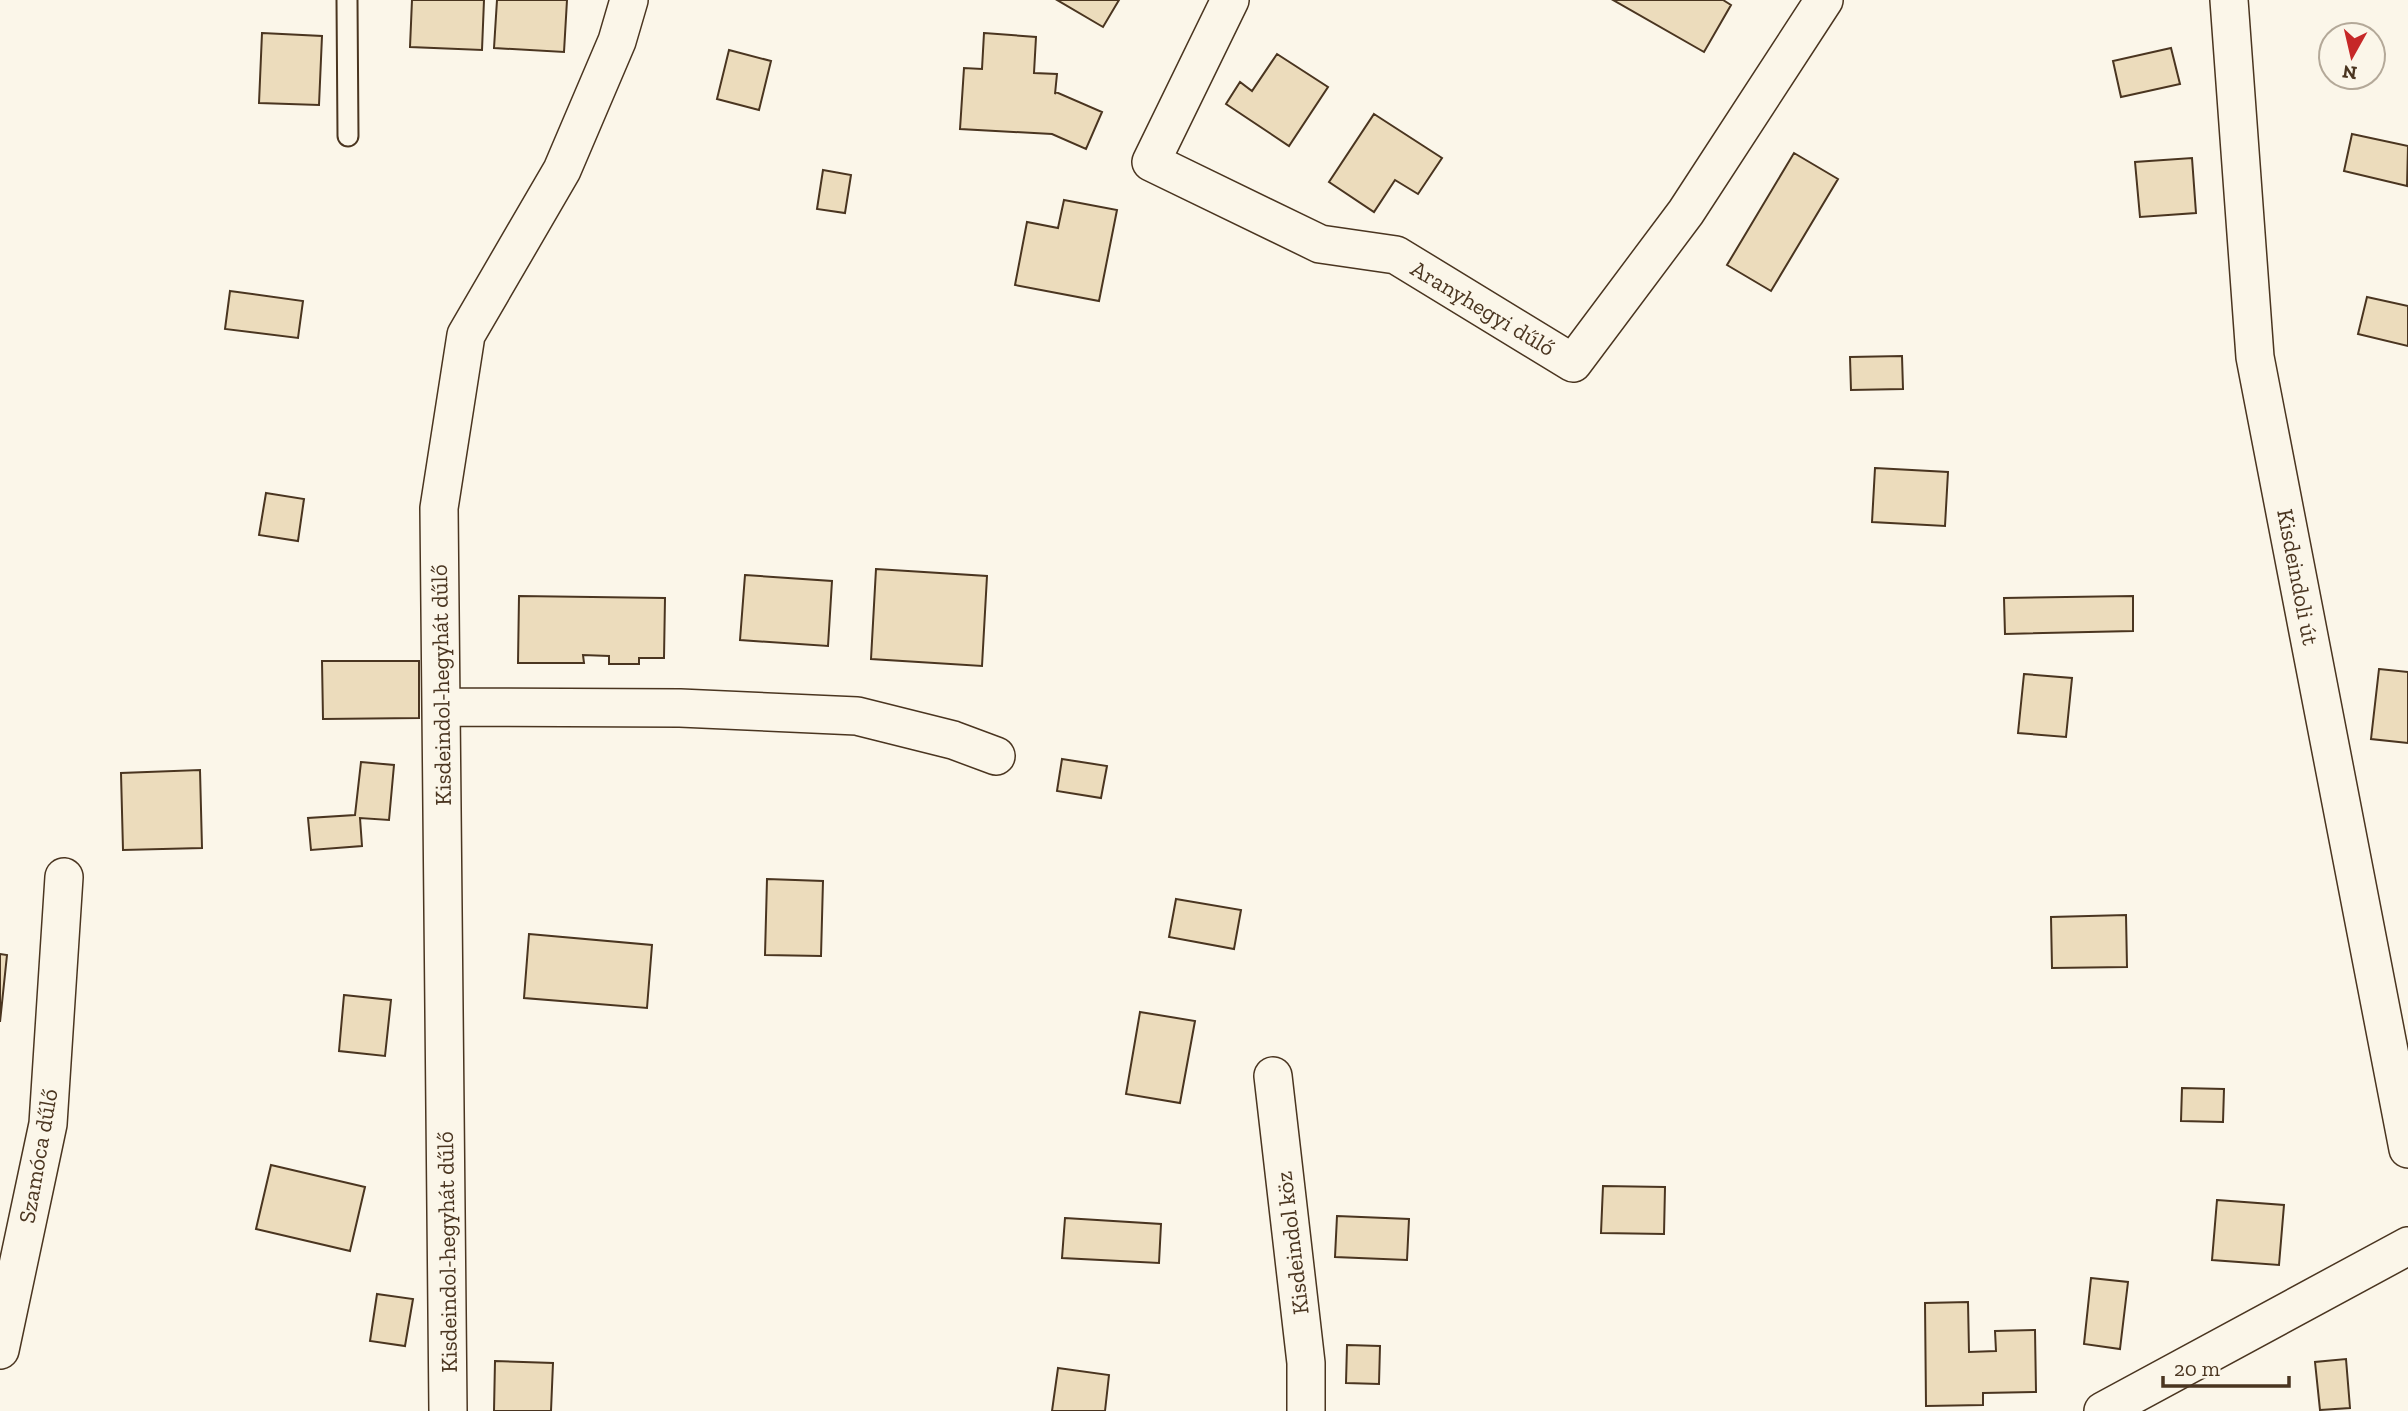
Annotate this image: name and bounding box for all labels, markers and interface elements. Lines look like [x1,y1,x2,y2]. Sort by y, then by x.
north arrow [2317,21,2387,91]
text: N [2341,60,2358,85]
street label: Aranyhegyi dűlő [1406,254,1560,362]
street label: Kisdeindoli út [2271,507,2325,648]
street label: Kisdeindol-hegyhát dűlő [425,564,457,806]
street label: Szamóca dűlő [12,1087,64,1225]
street label: Kisdeindol-hegyhát dűlő [431,1131,463,1373]
street label: Kisdeindol köz [1269,1169,1315,1316]
scale bar [2163,1344,2289,1388]
text: 20 m [2174,1356,2220,1381]

